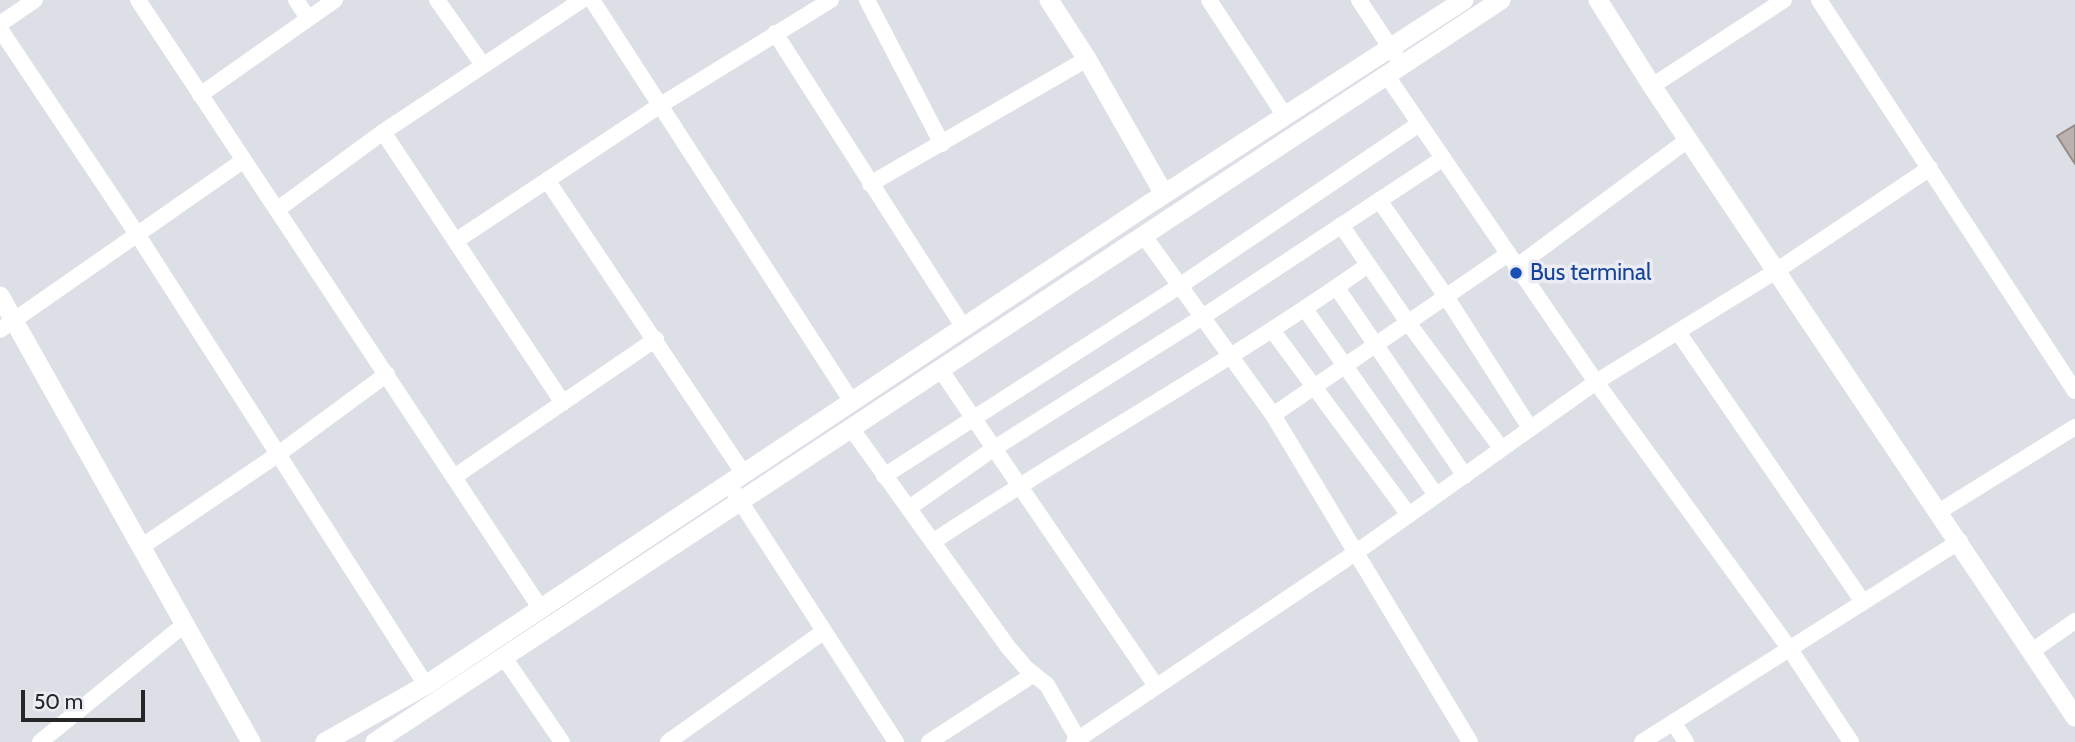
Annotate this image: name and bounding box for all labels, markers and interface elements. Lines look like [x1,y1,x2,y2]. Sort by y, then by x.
place label: Bus terminal [1530,259,1651,287]
marker: Bus terminal [1508,265,1524,281]
scale bar [24,676,149,720]
text: 50 m [34,689,83,714]

